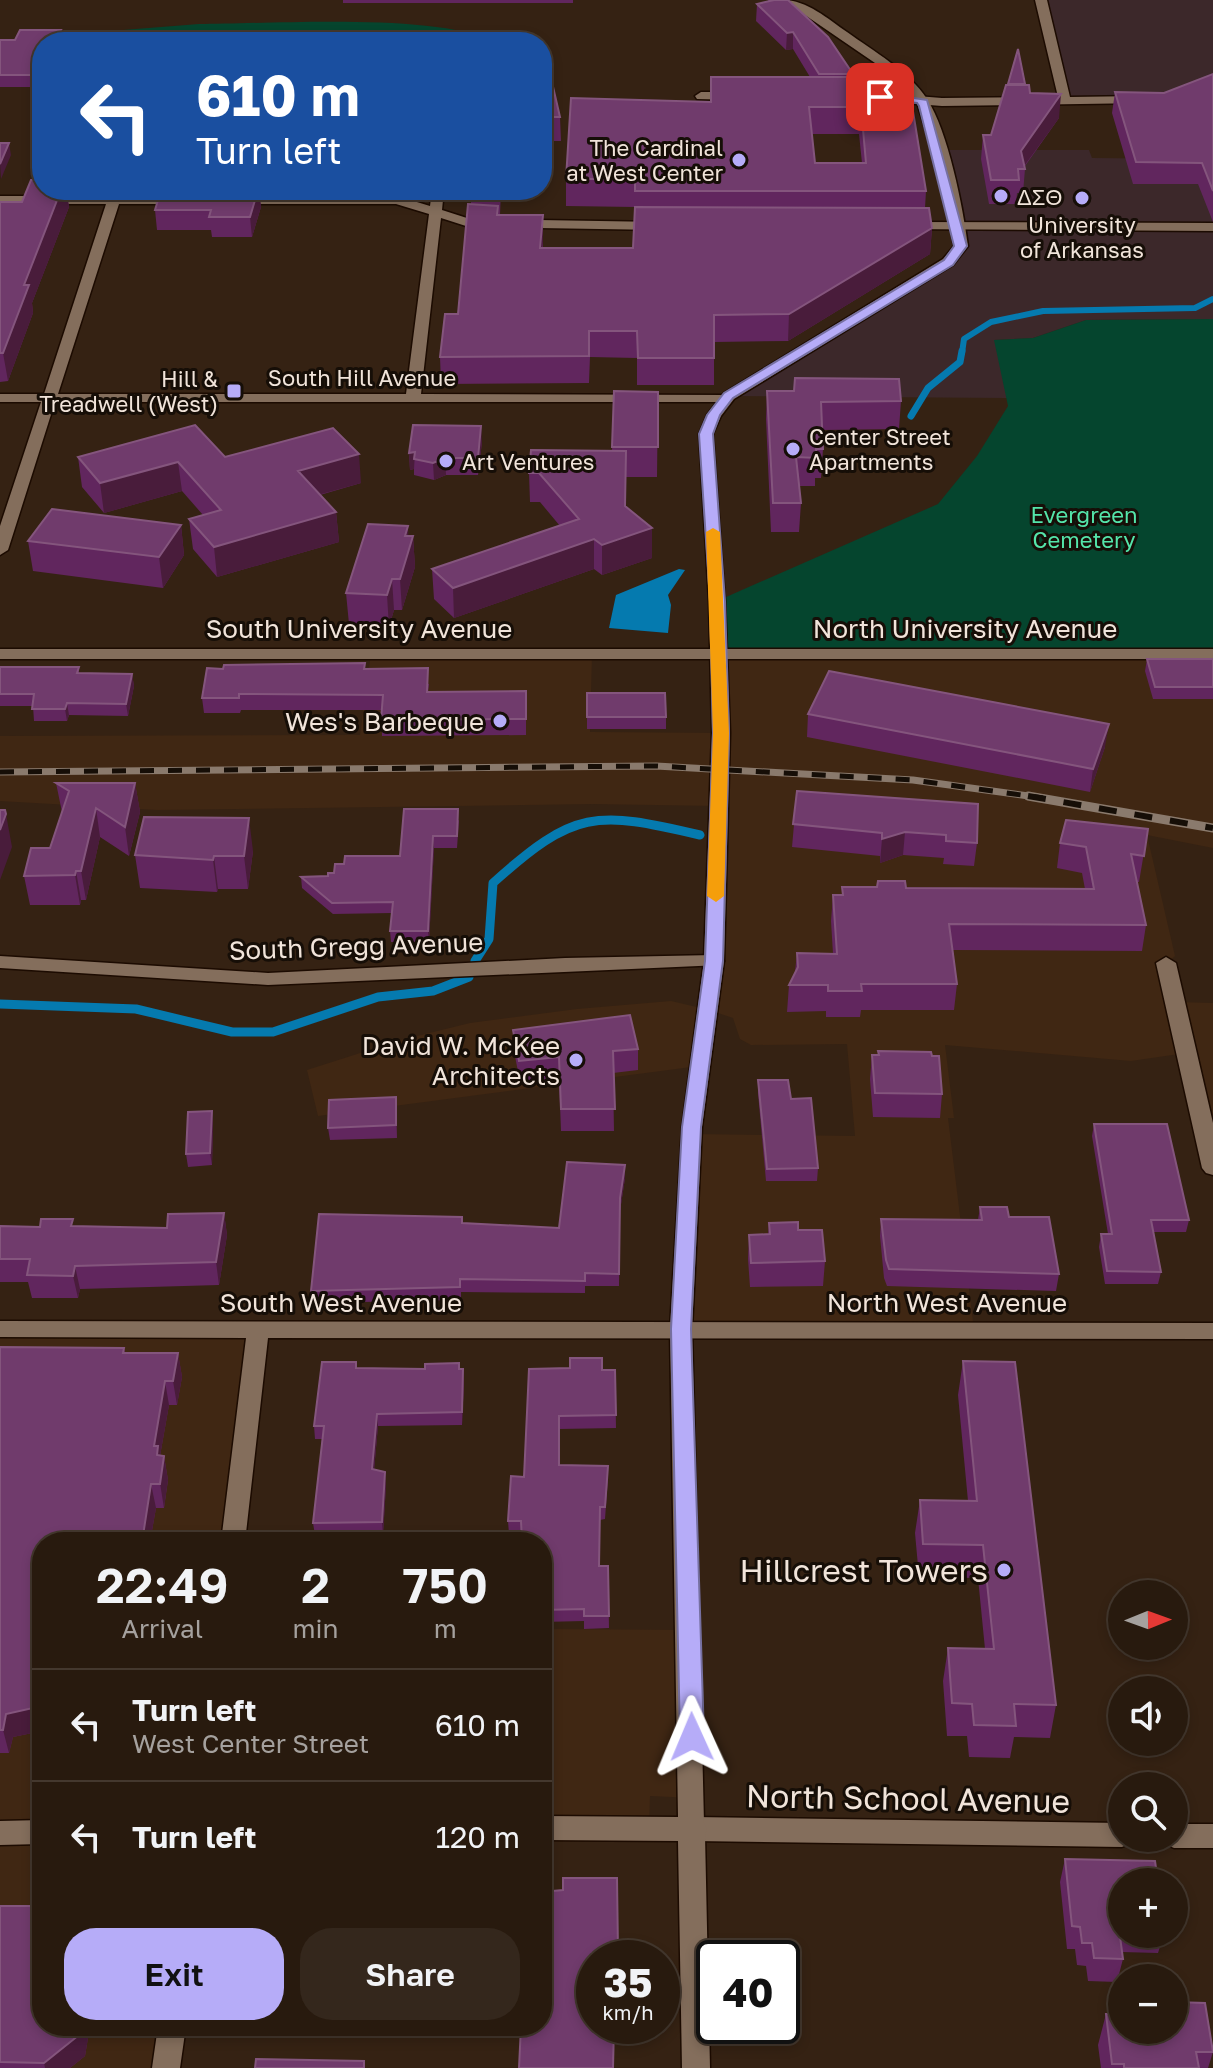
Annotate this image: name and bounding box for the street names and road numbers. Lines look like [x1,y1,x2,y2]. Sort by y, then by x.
street label: South Hill Avenue [268,364,456,391]
street label: South University Avenue [206,613,512,644]
street label: North University Avenue [813,613,1117,644]
street label: South Gregg Avenue [228,926,484,966]
street label: South West Avenue [220,1287,462,1318]
street label: North West Avenue [827,1287,1067,1318]
street label: North School Avenue [746,1776,1070,1820]

